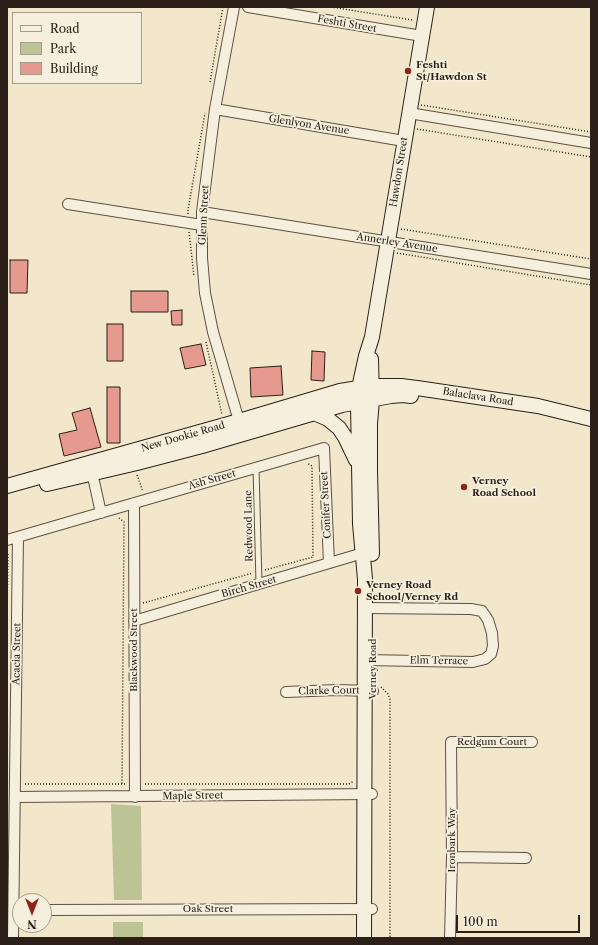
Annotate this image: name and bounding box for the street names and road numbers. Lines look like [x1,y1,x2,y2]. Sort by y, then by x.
street label: Feshti Street [316,13,378,35]
street label: Glenlyon Avenue [268,113,350,137]
street label: Hawdon Street [388,136,410,208]
street label: Glenn Street [196,185,212,245]
street label: Annerley Avenue [356,231,438,255]
street label: Balaclava Road [442,385,514,409]
street label: New Dookie Road [140,419,226,455]
street label: Ash Street [187,467,237,493]
street label: Conifer Street [318,471,334,539]
street label: Redwood Lane [242,490,256,562]
street label: Birch Street [220,573,278,601]
street label: Blackwood Street [128,608,140,692]
street label: Acacia Street [10,623,24,685]
street label: Verney Road [367,639,379,699]
street label: Elm Terrace [410,654,468,668]
street label: Clarke Court [298,684,360,698]
street label: Redgum Court [457,736,527,748]
street label: Maple Street [162,789,224,803]
street label: Ironbark Way [446,808,458,872]
street label: Oak Street [183,903,233,915]

